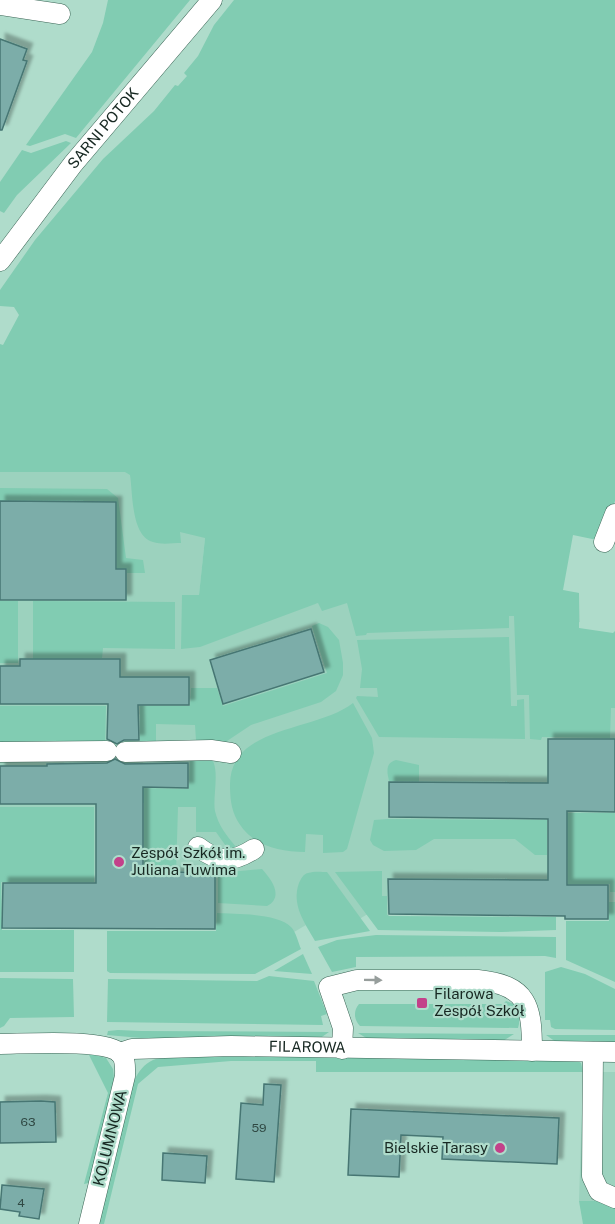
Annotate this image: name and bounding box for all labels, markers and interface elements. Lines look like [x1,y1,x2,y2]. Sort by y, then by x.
street label: SARNI POTOK [64,84,142,172]
place label: Zespół Szkół im. Juliana Tuwima [131,844,246,878]
marker: Zespół Szkół im. Juliana Tuwima [112,855,126,869]
one-way arrow [364,976,383,985]
place label: Filarowa Zespół Szkół [434,985,525,1019]
marker: Filarowa Zespół Szkół [415,996,429,1010]
street label: FILAROWA [269,1038,346,1056]
street label: KOLUMNOWA [89,1088,130,1188]
house number: 63 [21,1115,35,1129]
house number: 59 [251,1121,267,1135]
place label: Bielskie Tarasy [384,1139,488,1156]
marker: Bielskie Tarasy [493,1141,507,1155]
house number: 4 [17,1196,25,1210]

